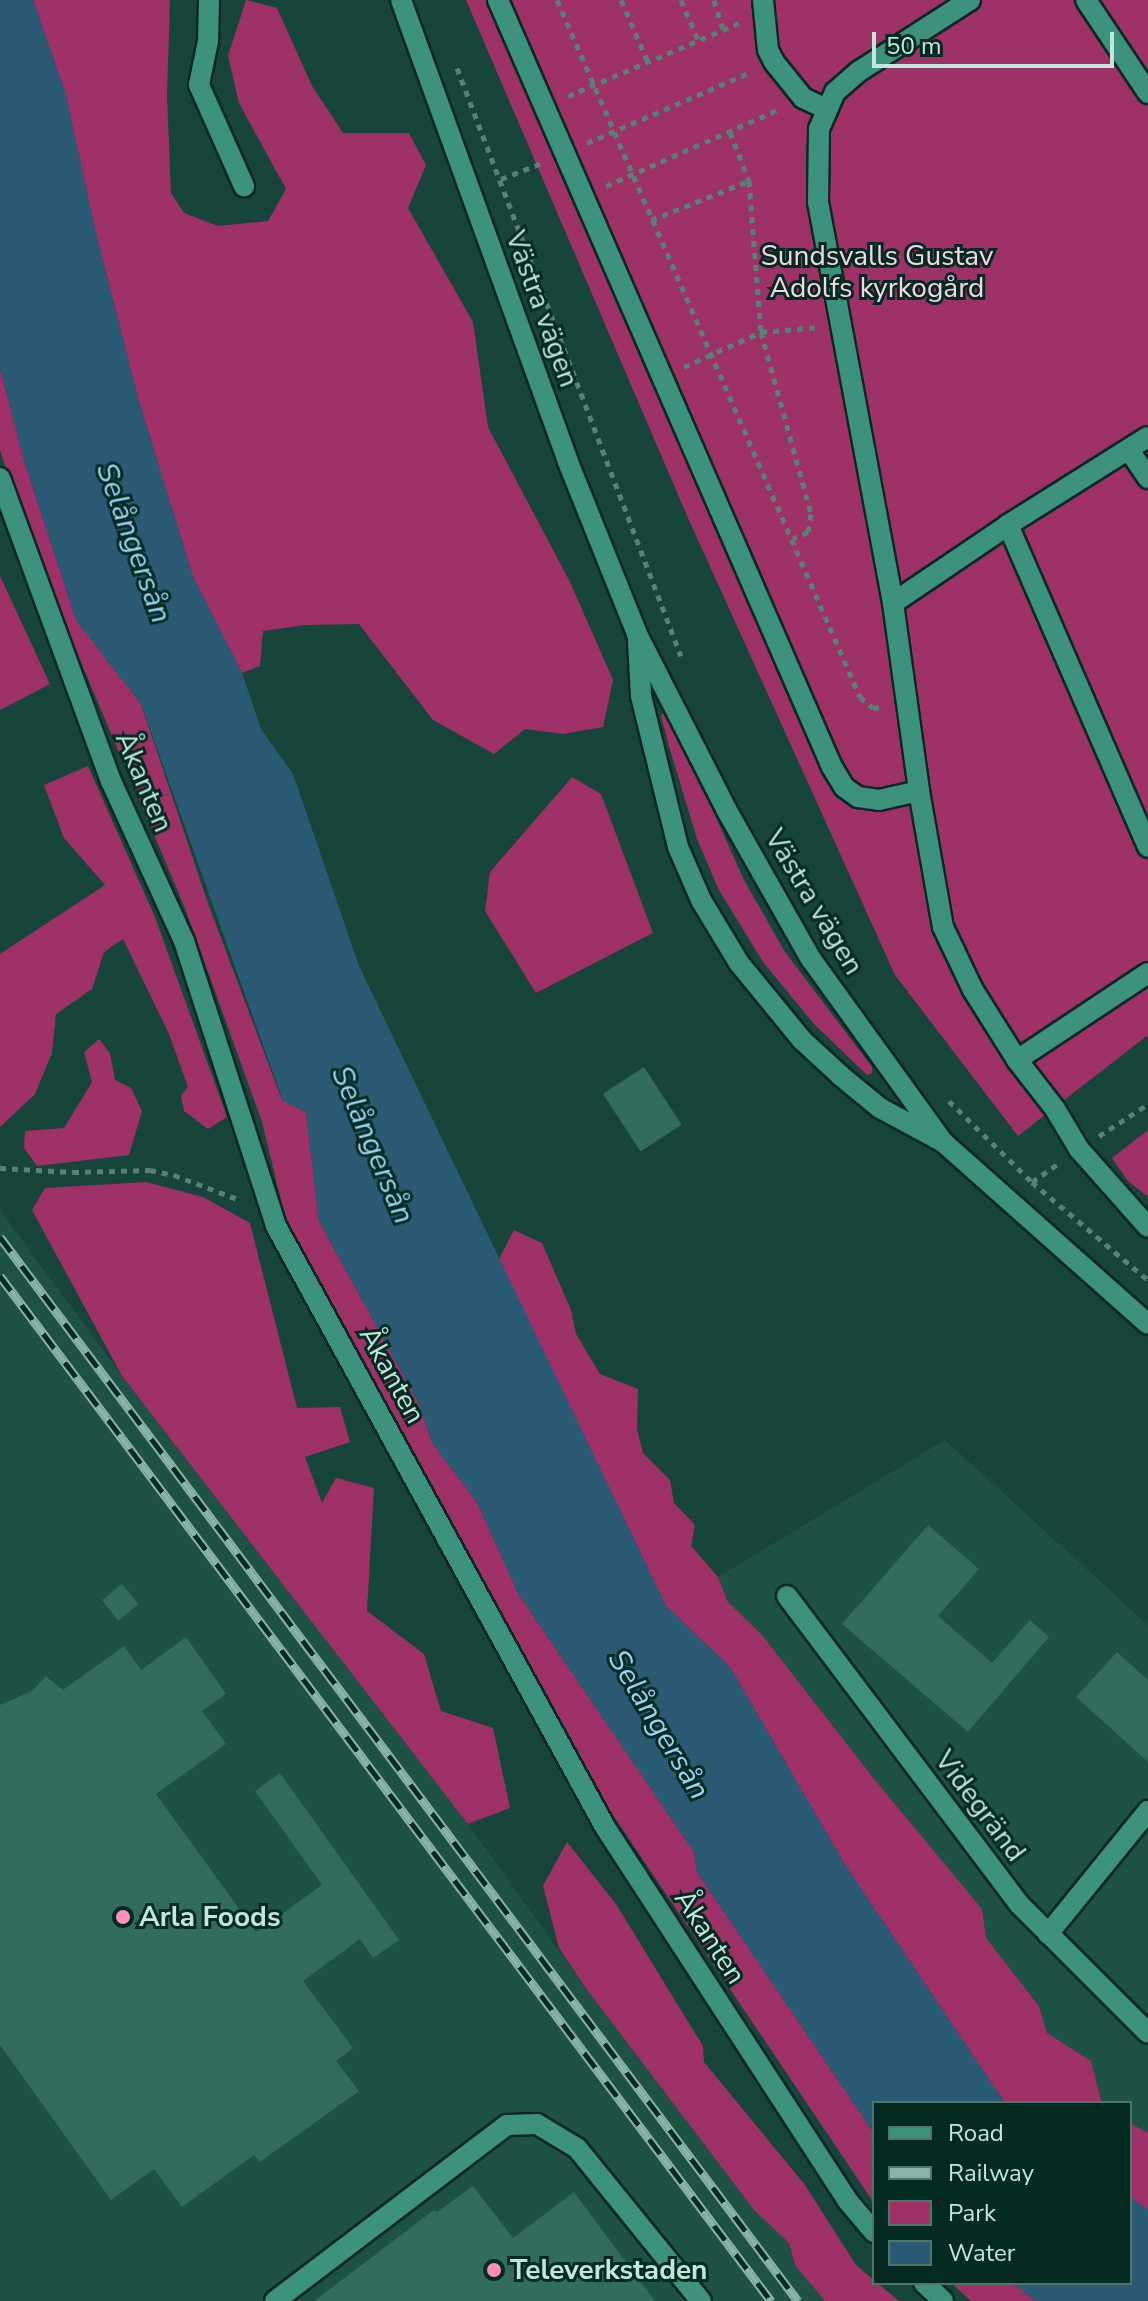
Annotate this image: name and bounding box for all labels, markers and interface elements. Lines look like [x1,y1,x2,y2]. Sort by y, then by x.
scale bar [876,16,1118,66]
text: 50 m [886,30,942,62]
street label: Västra vägen [498,226,586,392]
park label: Sundsvalls Gustav Adolfs kyrkogård [761,239,993,305]
water label: Selångersån [87,458,179,628]
street label: Åkanten [108,727,180,837]
street label: Västra vägen [757,823,871,981]
water label: Selångersån [323,1061,421,1229]
street label: Åkanten [352,1321,432,1429]
water label: Selångersån [599,1644,717,1806]
street label: Videgränd [927,1744,1033,1868]
street label: Åkanten [667,1884,753,1990]
place label: Arla Foods [139,1900,281,1934]
marker: Arla Foods [114,1908,132,1926]
legend [872,2101,1132,2285]
text: Road [948,2117,1004,2149]
text: Railway [948,2157,1034,2189]
text: Park [948,2197,996,2229]
text: Water [948,2237,1015,2269]
place label: Televerkstaden [510,2253,707,2287]
marker: Televerkstaden [485,2261,503,2279]

